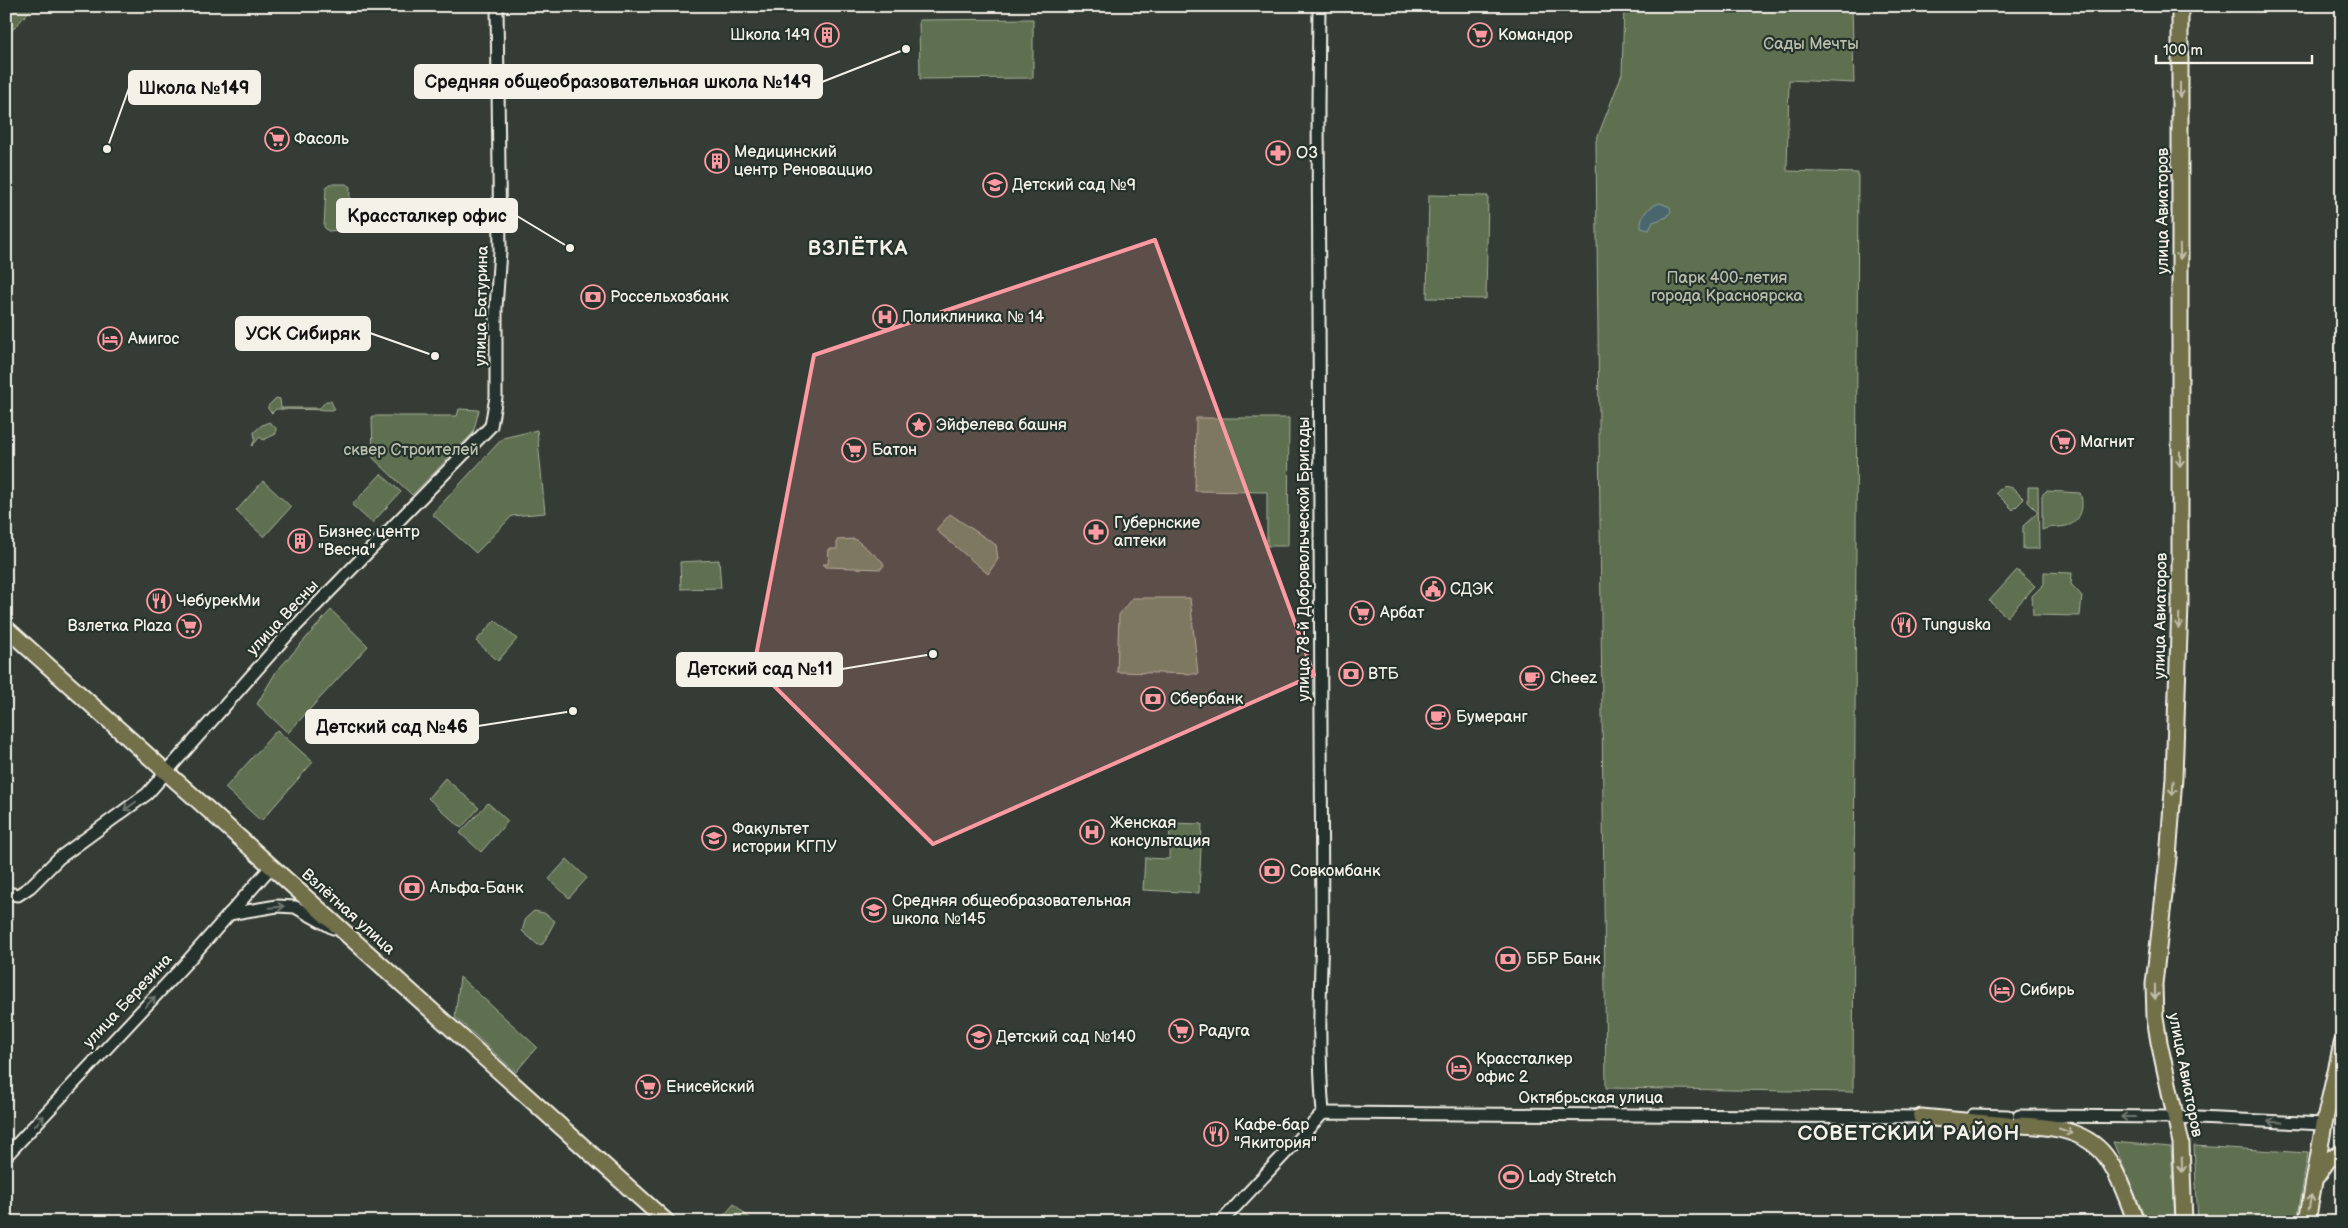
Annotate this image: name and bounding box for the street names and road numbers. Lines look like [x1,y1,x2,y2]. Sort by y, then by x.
street label: улица Авиаторов [2154,147,2173,274]
street label: улица Батурина [471,245,493,366]
street label: улица 78-й Добровольческой Бригады [1295,417,1314,701]
street label: улица Авиаторов [2150,552,2172,679]
street label: улица Весны [243,576,323,660]
street label: Взлётная улица [297,865,399,959]
street label: улица Березина [80,950,177,1052]
street label: улица Авиаторов [2164,1011,2206,1139]
street label: Октябрьская улица [1518,1089,1664,1108]

